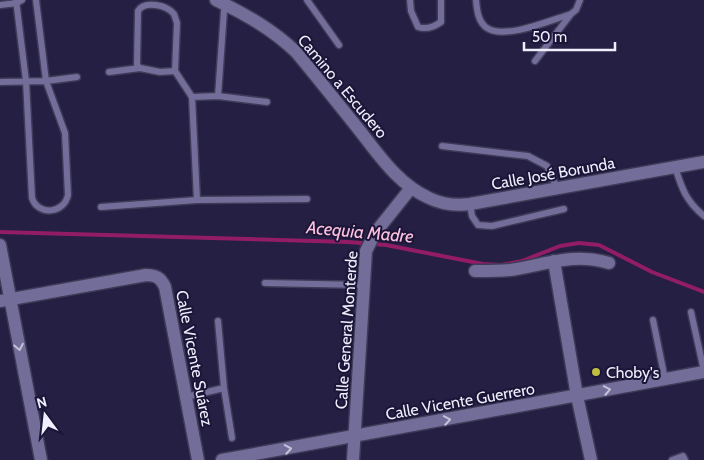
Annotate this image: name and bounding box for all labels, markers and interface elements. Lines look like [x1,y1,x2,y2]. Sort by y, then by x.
scale bar [524,20,615,52]
text: 50 m [532,28,567,46]
street label: Camino a Escudero [294,31,392,142]
street label: Calle José Borunda [490,153,617,194]
water label: Acequia Madre [305,216,414,248]
street label: Calle General Monterde [331,250,362,410]
street label: Calle Vicente Suárez [172,289,217,428]
one-way arrow [13,343,23,352]
place label: Choby's [606,363,660,382]
marker: Choby's [590,366,602,378]
street label: Calle Vicente Guerrero [384,379,536,424]
one-way arrow [603,385,612,396]
north arrow [20,390,70,440]
text: N [35,392,49,412]
one-way arrow [443,415,452,425]
one-way arrow [283,444,292,454]

